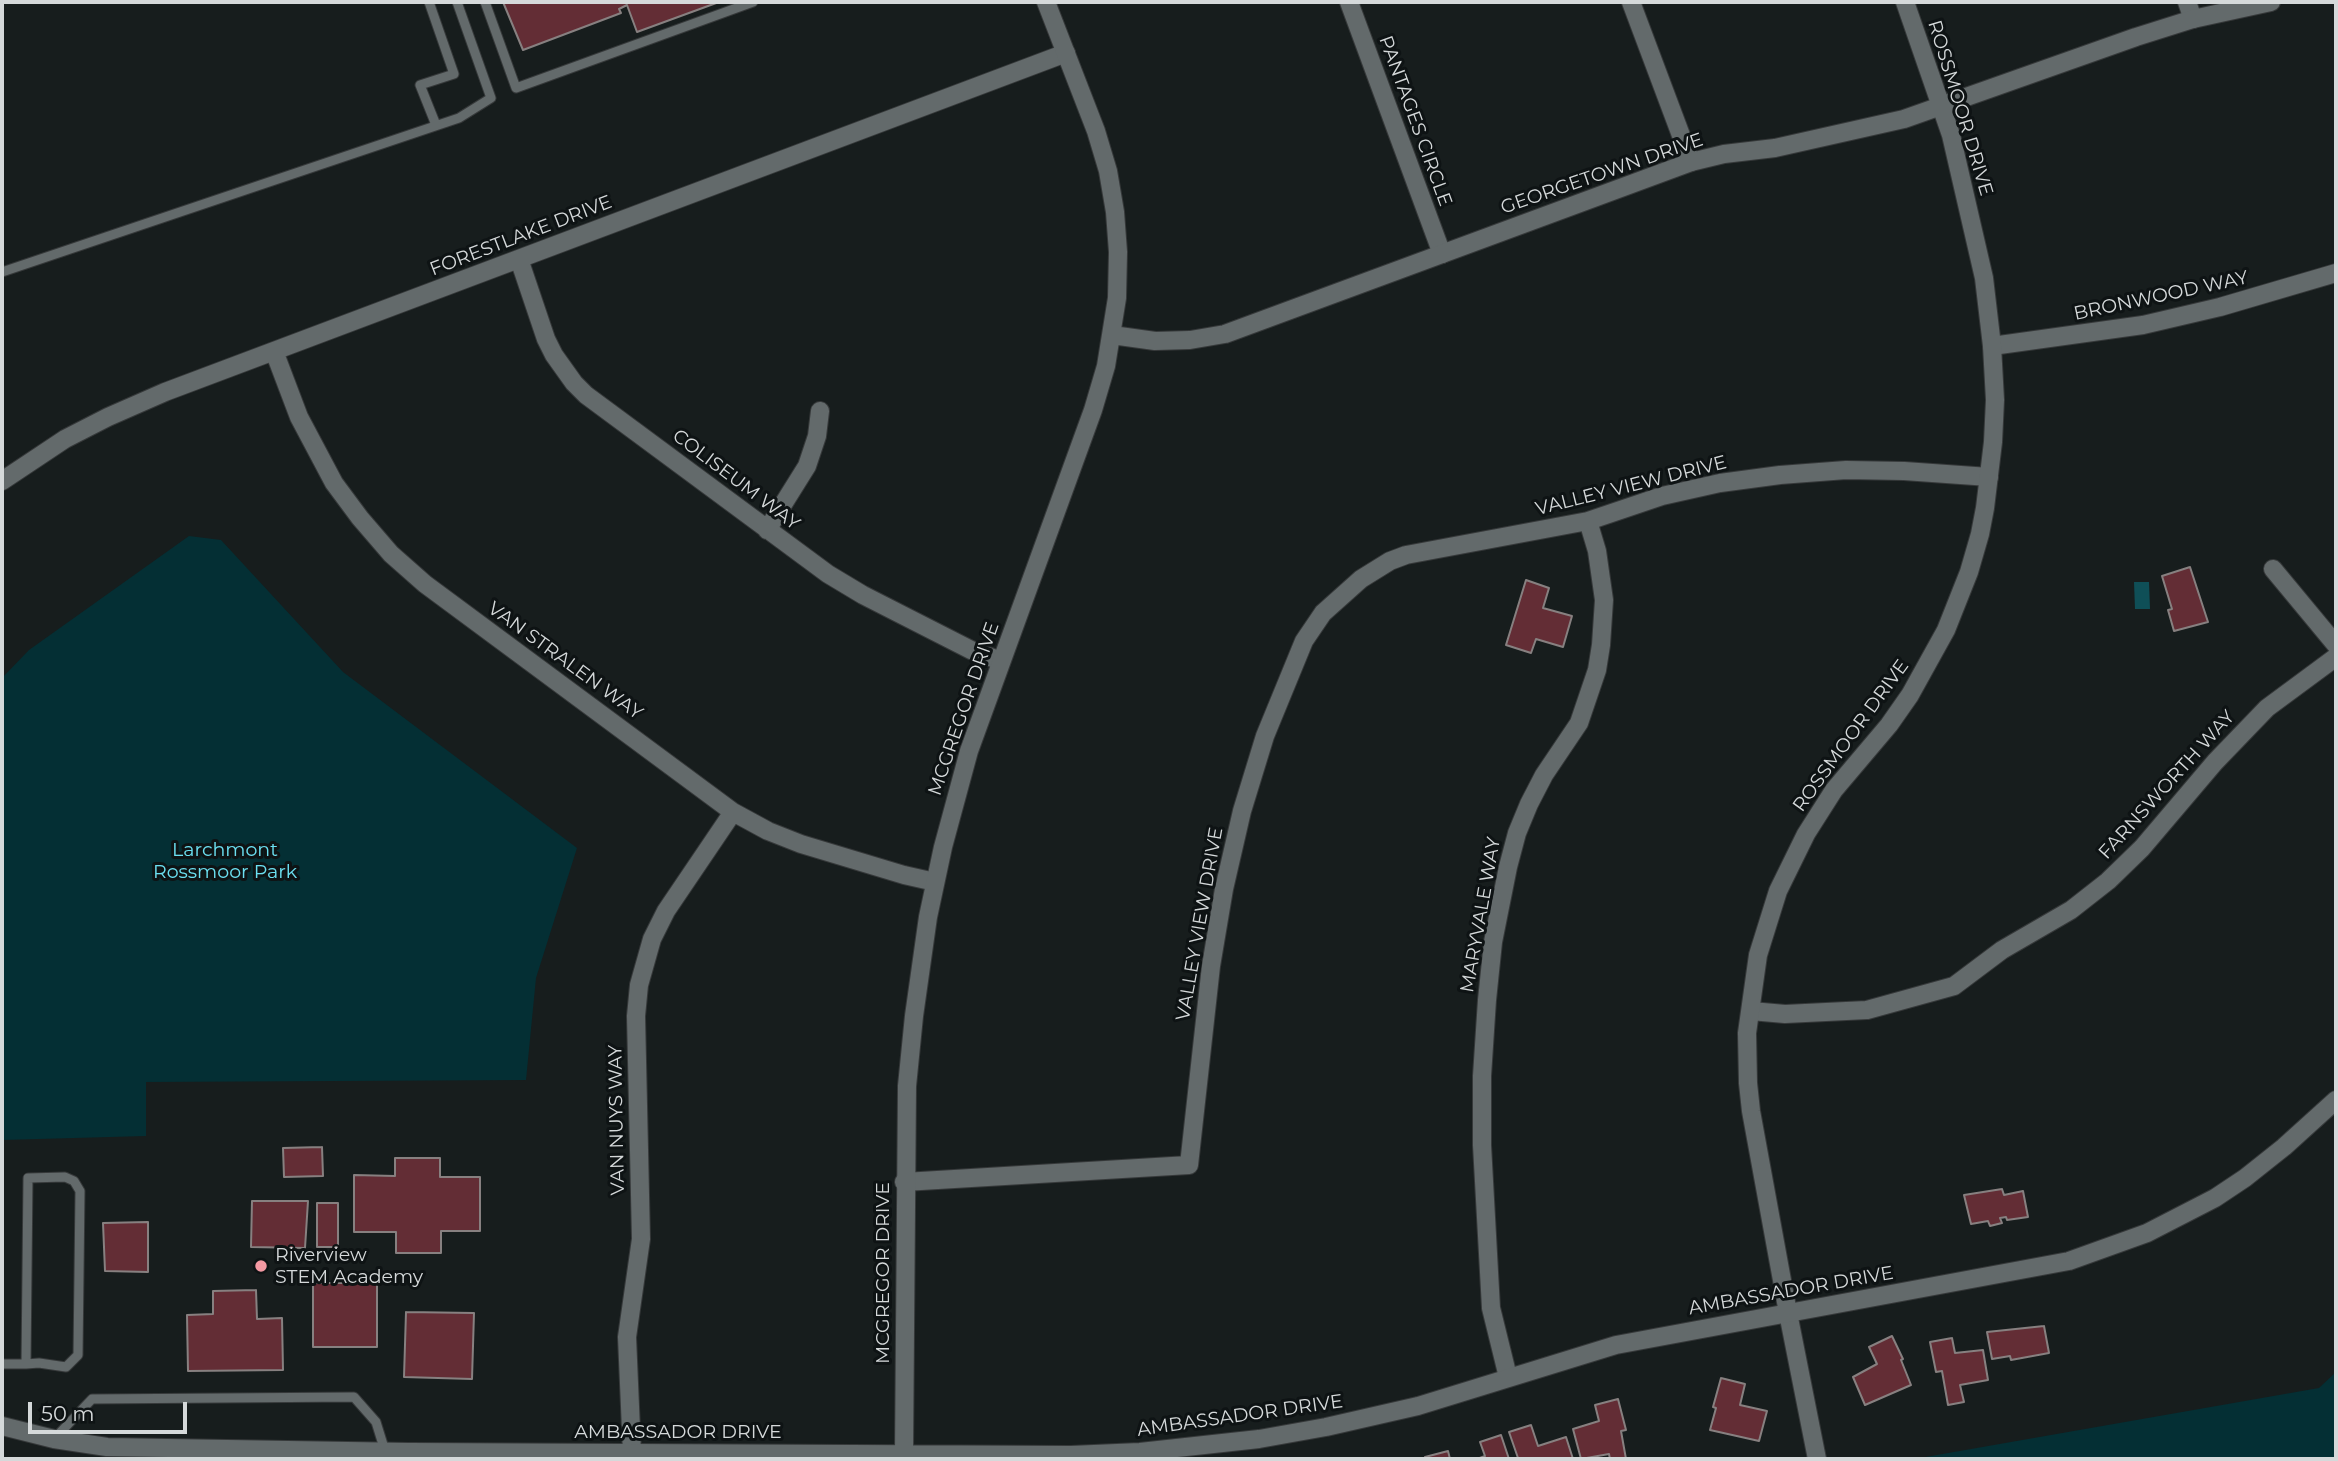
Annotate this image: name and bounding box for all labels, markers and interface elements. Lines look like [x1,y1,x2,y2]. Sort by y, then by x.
street label: ROSSMOOR DRIVE [1922,17,1998,199]
street label: PANTAGES CIRCLE [1374,33,1456,209]
street label: GEORGETOWN DRIVE [1498,129,1706,219]
street label: FORESTLAKE DRIVE [427,191,615,281]
street label: BRONWOOD WAY [2072,266,2250,326]
street label: COLISEUM WAY [668,425,804,535]
street label: VALLEY VIEW DRIVE [1533,451,1729,521]
street label: VAN STRALEN WAY [483,597,647,725]
street label: MCGREGOR DRIVE [924,619,1004,799]
street label: ROSSMOOR DRIVE [1788,656,1914,816]
street label: FARNSWORTH WAY [2094,706,2240,864]
street label: VALLEY VIEW DRIVE [1172,825,1228,1023]
street label: MARYVALE WAY [1456,836,1506,994]
park label: Larchmont Rossmoor Park [153,839,297,883]
street label: VAN NUYS WAY [604,1045,630,1195]
street label: MCGREGOR DRIVE [872,1182,894,1364]
place label: Riverview STEM Academy [275,1244,423,1288]
marker: Riverview STEM Academy [253,1258,269,1274]
street label: AMBASSADOR DRIVE [1687,1262,1895,1320]
scale bar [32,1388,191,1432]
street label: AMBASSADOR DRIVE [1136,1390,1344,1442]
text: 50 m [41,1401,95,1426]
street label: AMBASSADOR DRIVE [574,1421,782,1443]

